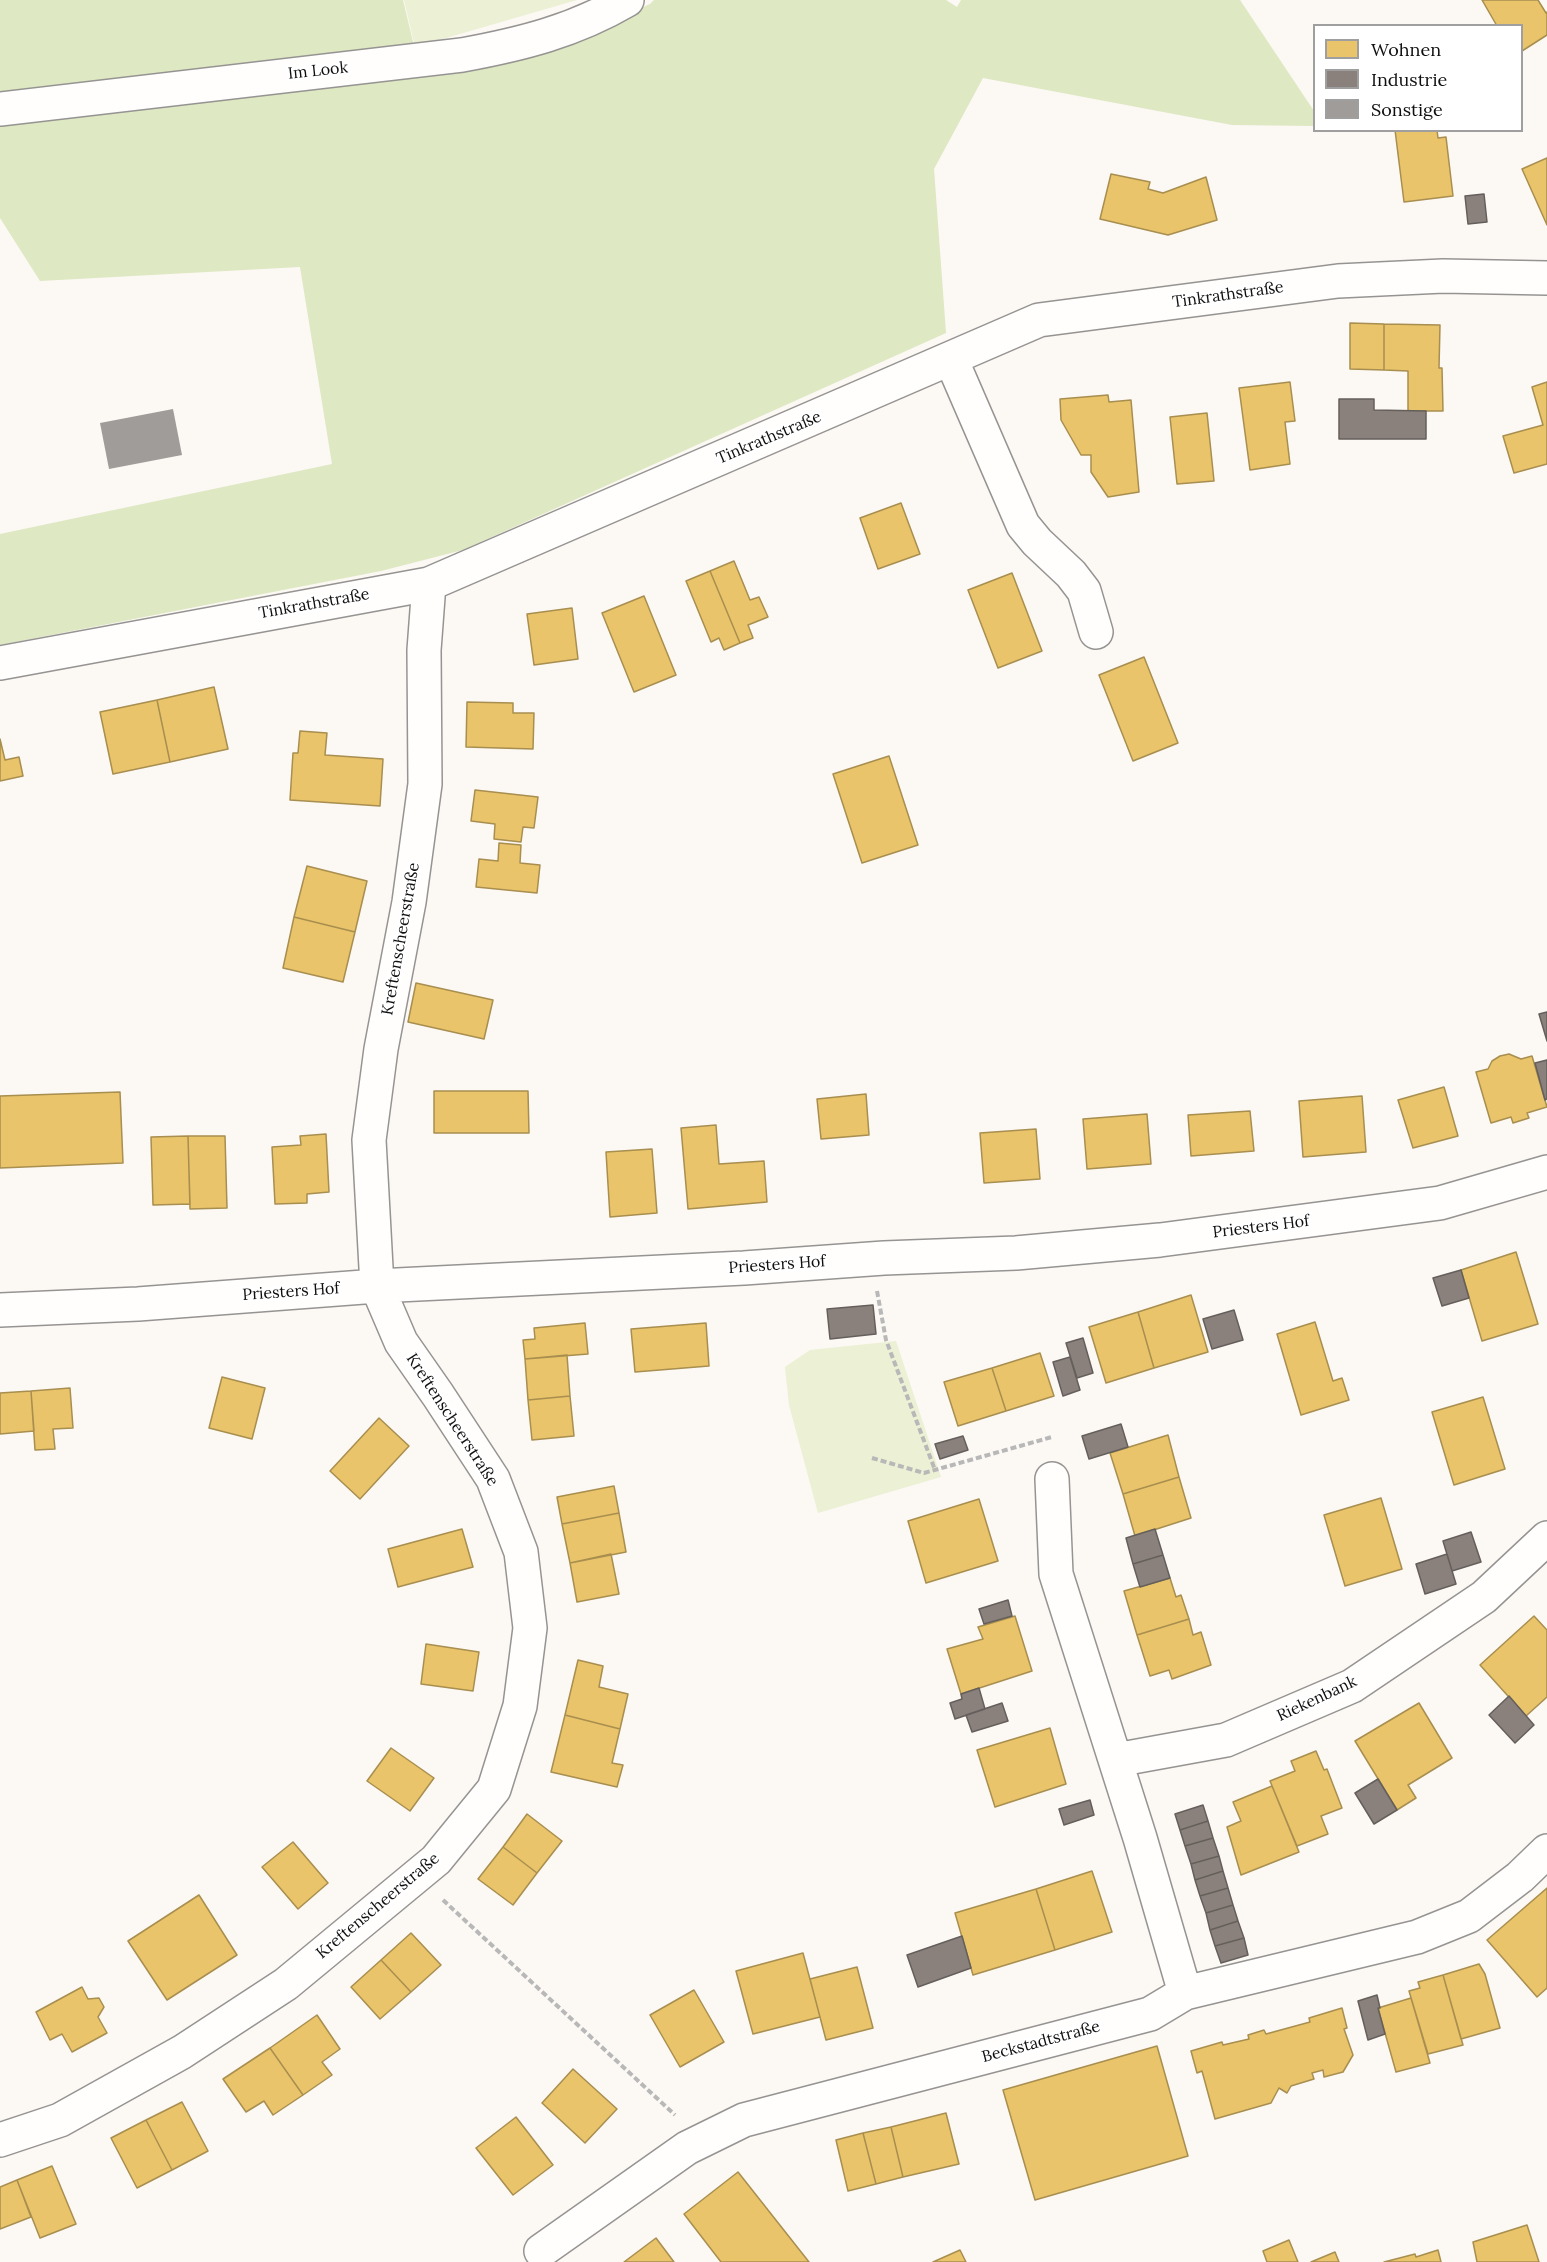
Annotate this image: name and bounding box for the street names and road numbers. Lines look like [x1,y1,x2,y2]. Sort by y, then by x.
street label: Im Look [287,58,349,84]
street label: Tinkrathstraße [1171,278,1285,312]
street label: Tinkrathstraße [714,407,824,469]
street label: Tinkrathstraße [257,585,371,623]
street label: Kreftenscheerstraße [378,861,424,1017]
street label: Priesters Hof [1211,1212,1311,1242]
street label: Priesters Hof [728,1252,826,1278]
street label: Priesters Hof [242,1279,340,1305]
street label: Kreftenscheerstraße [402,1350,502,1490]
street label: Riekenbank [1274,1672,1360,1726]
street label: Kreftenscheerstraße [313,1849,443,1963]
street label: Beckstadtstraße [980,2017,1102,2067]

